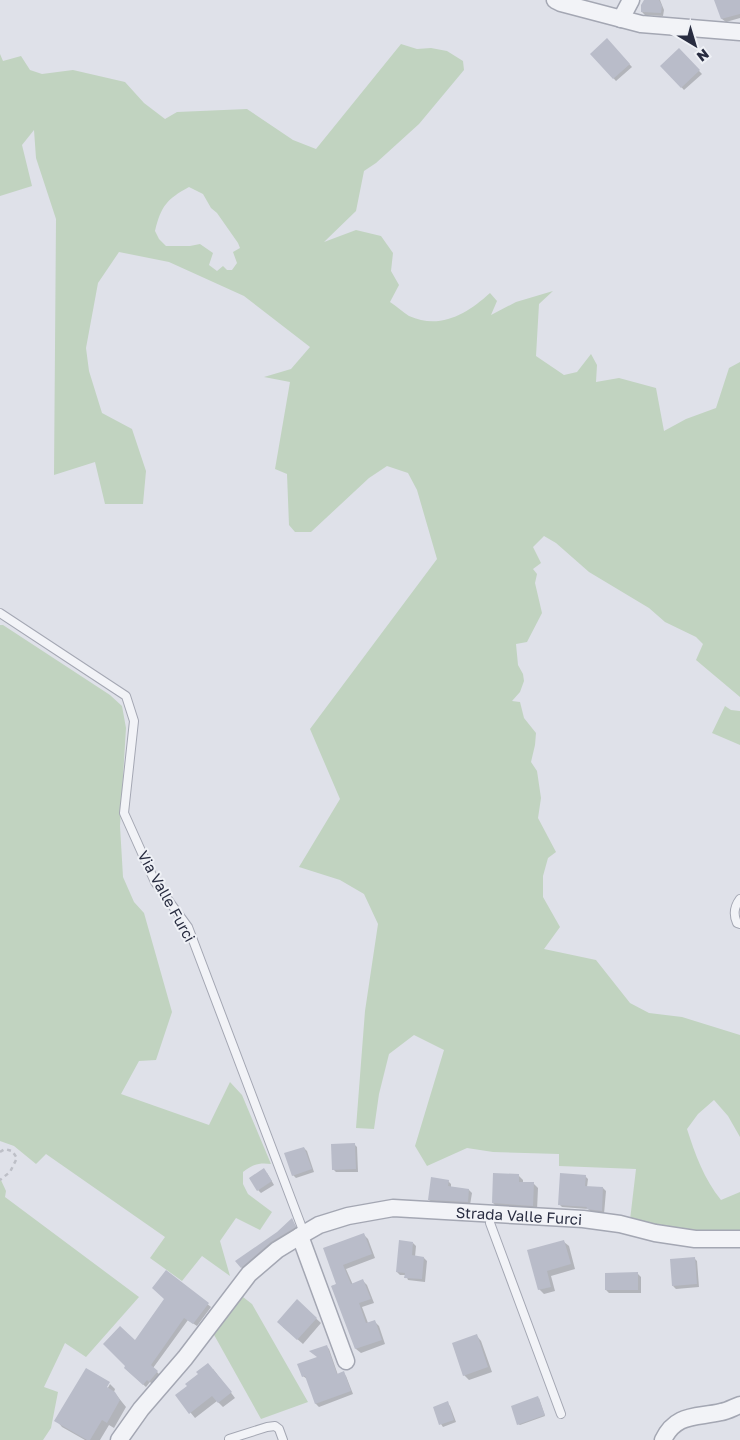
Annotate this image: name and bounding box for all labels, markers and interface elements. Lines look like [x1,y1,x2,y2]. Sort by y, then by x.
north arrow [670,20,720,70]
text: N [694,46,713,66]
street label: Via Valle Furci [134,847,200,945]
street label: Strada Valle Furci [455,1203,583,1228]

